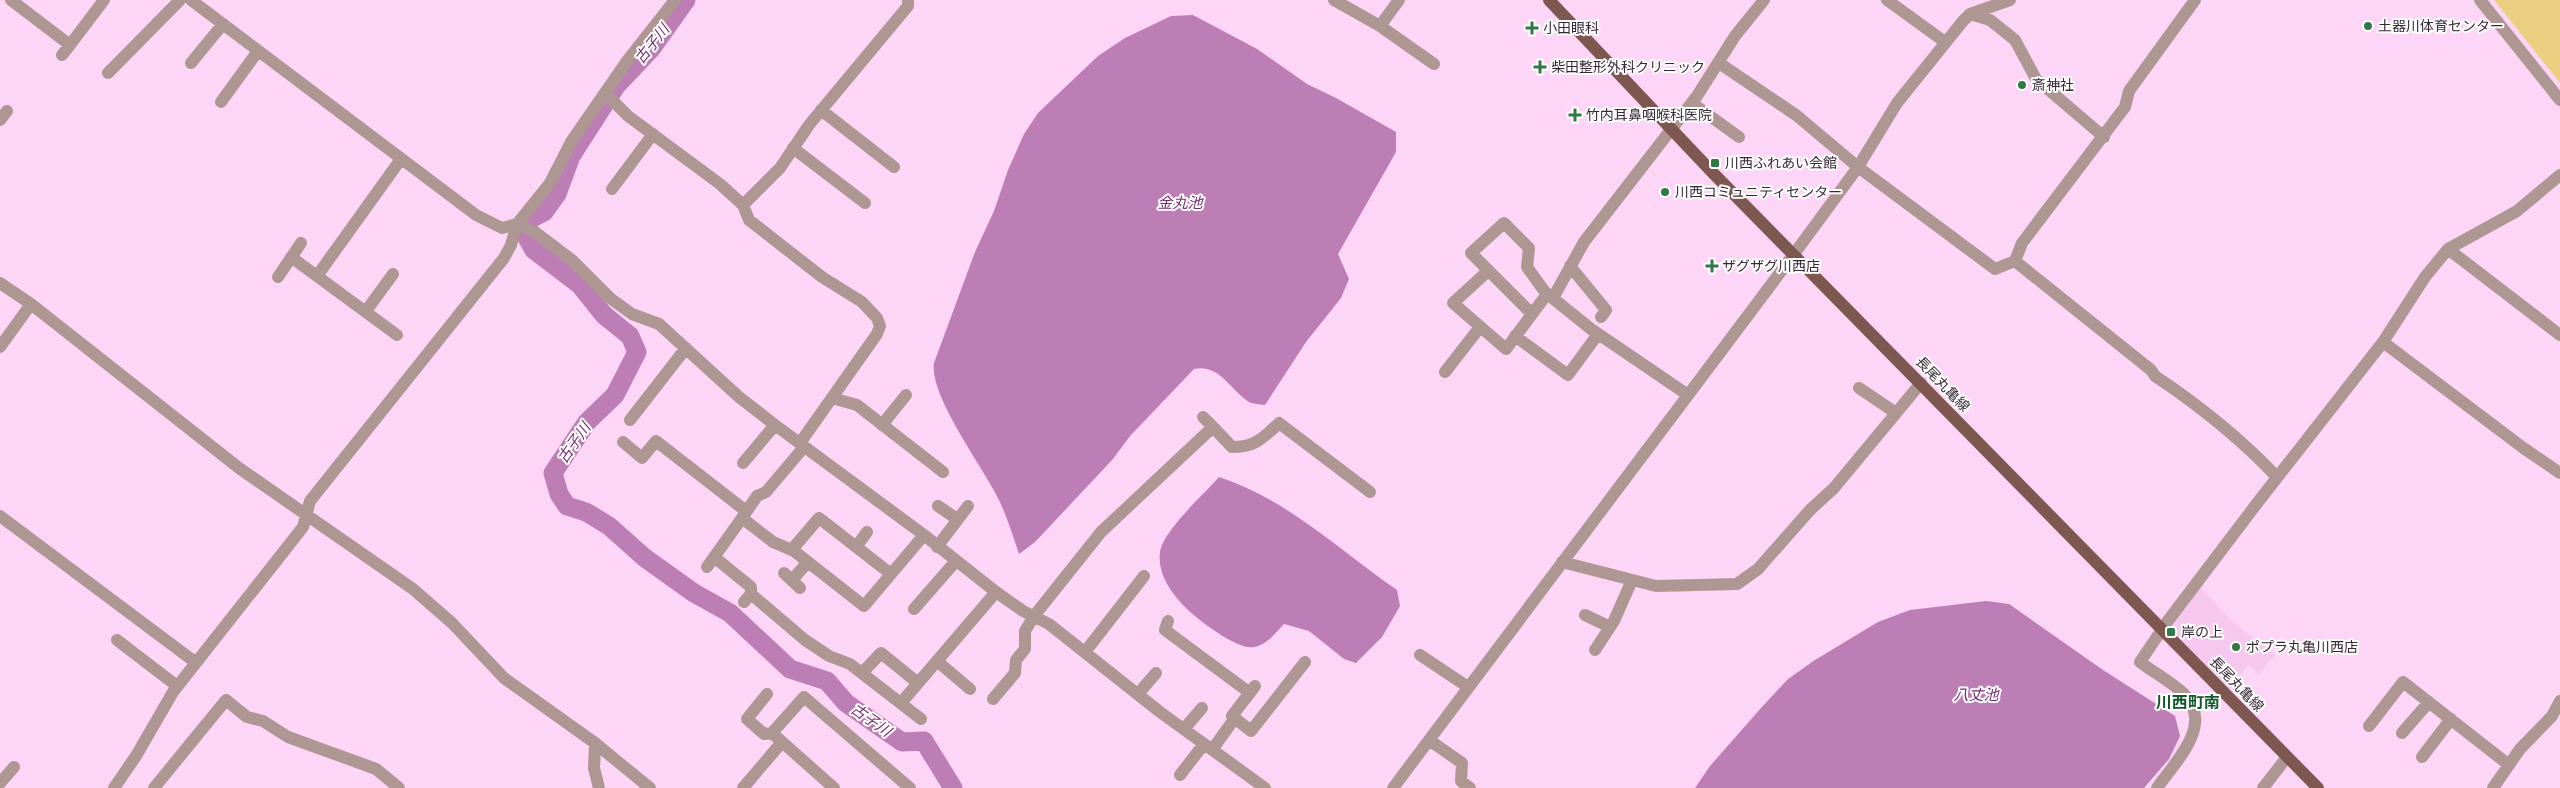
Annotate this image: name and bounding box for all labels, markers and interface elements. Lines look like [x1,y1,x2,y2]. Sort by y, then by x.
place label: 土器川体育センター [2378,18,2504,35]
water label: 古子川 [631,19,674,67]
place label: 小田眼科 [1543,20,1599,37]
marker: 土器川体育センター [2362,20,2374,32]
marker: 小田眼科 [1525,21,1539,35]
place label: 柴田整形外科クリニック [1551,59,1705,76]
marker: 柴田整形外科クリニック [1533,60,1547,74]
place label: 斎神社 [2032,77,2074,94]
marker: 斎神社 [2016,79,2028,91]
place label: 竹内耳鼻咽喉科医院 [1586,107,1712,124]
marker: 竹内耳鼻咽喉科医院 [1568,108,1582,122]
place label: 川西ふれあい会館 [1725,155,1837,172]
marker: 川西ふれあい会館 [1709,157,1721,169]
place label: 川西コミュニティセンター [1675,184,1842,201]
marker: 川西コミュニティセンター [1659,186,1671,198]
water label: 金丸池 [1157,194,1204,212]
place label: ザグザグ川西店 [1722,258,1820,275]
marker: ザグザグ川西店 [1706,260,1718,272]
street label: 長尾丸亀線 [1912,353,1973,415]
water label: 古子川 [554,418,595,467]
place label: 岸の上 [2181,624,2223,641]
marker: 岸の上 [2165,626,2177,638]
place label: ポプラ丸亀川西店 [2246,639,2358,656]
marker: ポプラ丸亀川西店 [2230,641,2242,653]
street label: 長尾丸亀線 [2206,653,2267,715]
water label: 八丈池 [1953,686,2000,704]
district label: 川西町南 [2156,693,2220,712]
water label: 古子川 [847,700,896,741]

